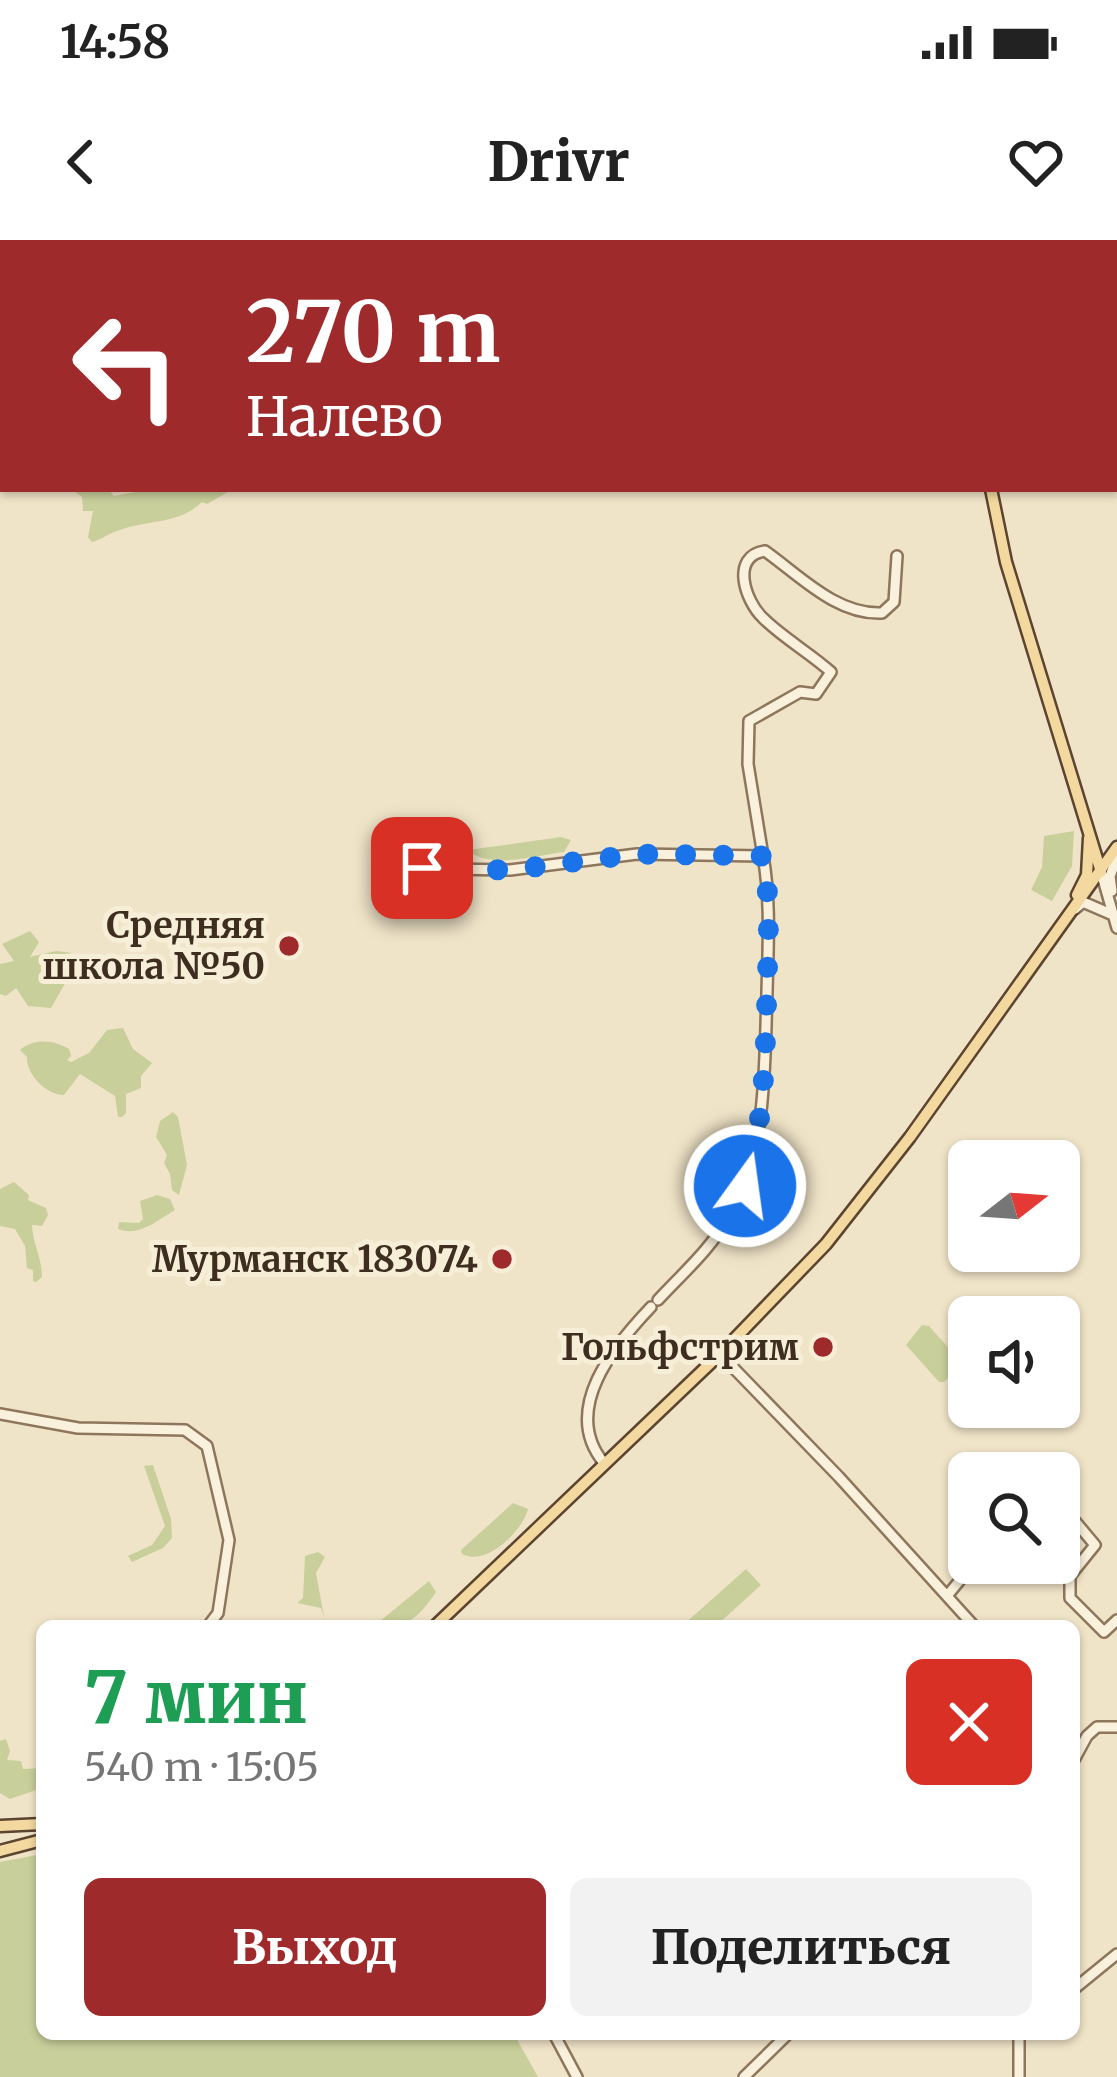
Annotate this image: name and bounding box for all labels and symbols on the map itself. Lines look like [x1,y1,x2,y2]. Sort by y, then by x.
pin [371,817,473,919]
place label: Средняя школа №50 [42,903,265,989]
marker: Средняя школа №50 [276,933,302,959]
position arrow [682,1123,808,1249]
north arrow [948,1140,1080,1272]
place label: Мурманск 183074 [152,1237,478,1282]
marker: Мурманск 183074 [489,1246,515,1272]
place label: Гольфстрим [561,1325,799,1370]
marker: Гольфстрим [810,1334,836,1360]

